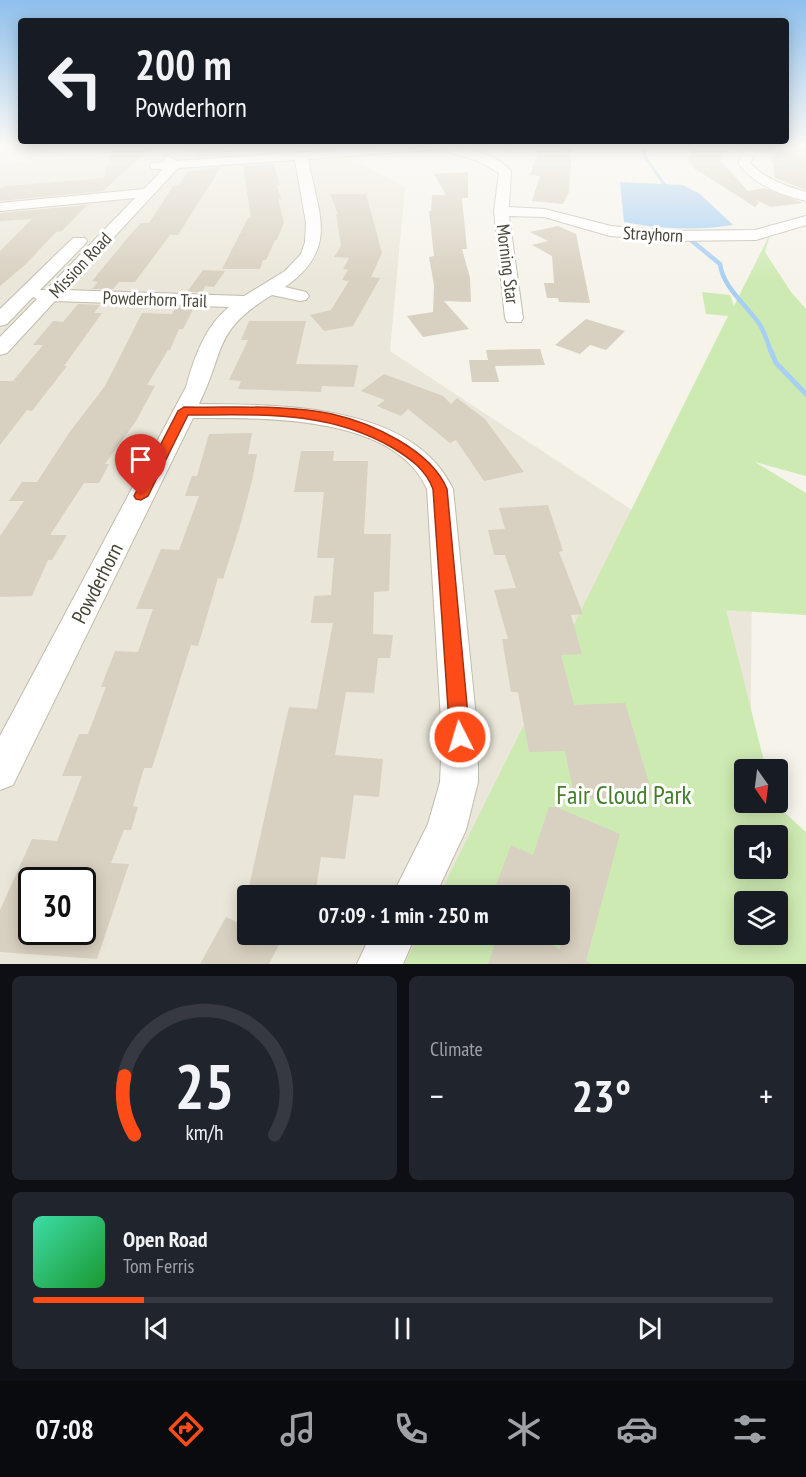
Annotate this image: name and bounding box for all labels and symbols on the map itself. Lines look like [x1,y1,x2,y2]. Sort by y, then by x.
street label: Strayhorn [622,221,684,247]
street label: Morning Star [492,223,524,305]
street label: Mission Road [44,227,116,303]
street label: Powderhorn Trail [102,286,208,312]
pin [115,434,166,496]
street label: Powderhorn [65,538,129,628]
position arrow [428,705,492,769]
north arrow [734,759,788,813]
park label: Fair Cloud Park [556,778,692,811]
speed limit sign: 30 [18,867,96,945]

